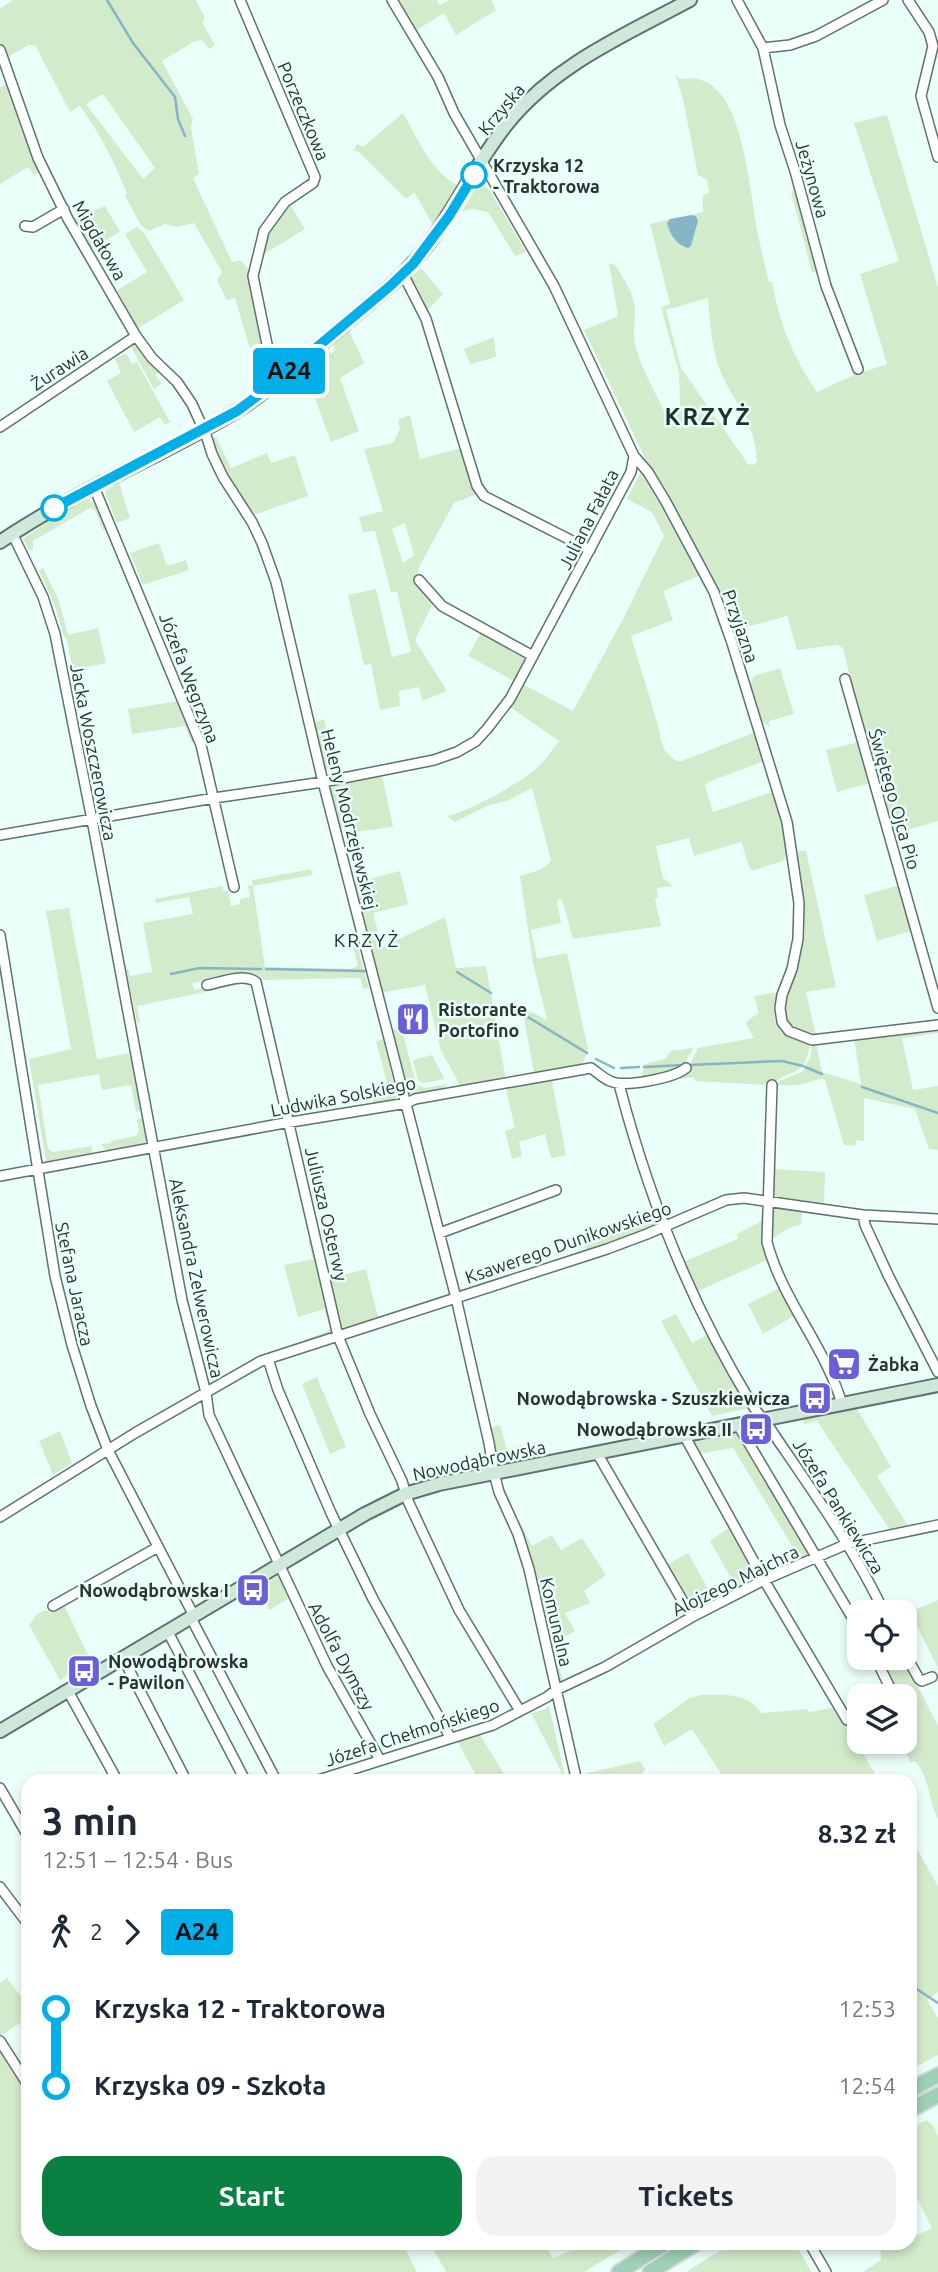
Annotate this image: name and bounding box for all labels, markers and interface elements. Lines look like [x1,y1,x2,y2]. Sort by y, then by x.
street label: Porzeczkowa [274,59,334,163]
street label: Krzyska [474,79,528,139]
street label: Jeżynowa [792,138,834,220]
place label: Krzyska 12 - Traktorowa [493,155,600,196]
marker: Krzyska 12 - Traktorowa [461,162,487,188]
street label: Migdałowa [69,197,131,283]
street label: Żurawia [27,342,91,394]
line badge: A24 [249,348,329,394]
text: A24 [267,357,311,384]
district label: KRZYŻ [664,403,752,430]
street label: Juliana Fałata [554,466,622,572]
unlabelled marker [41,495,67,521]
street label: Przyjazna [719,587,763,665]
street label: Józefa Węgrzyna [156,610,224,746]
street label: Jacka Woszczerowicza [67,662,121,842]
street label: Świętego Ojca Pio [865,726,926,872]
street label: Heleny Modrzejewskiej [318,727,382,911]
district label: KRZYŻ [334,929,400,951]
place label: Ristorante Portofino [438,999,527,1040]
restaurant icon: Ristorante Portofino [394,1000,432,1038]
street label: Ludwika Solskiego [269,1072,417,1120]
street label: Juliusza Osterwy [302,1145,352,1283]
street label: Aleksandra Zelwerowicza [166,1176,228,1380]
street label: Ksawerego Dunikowskiego [462,1197,674,1287]
street label: Stefana Jaracza [52,1220,98,1348]
supermarket icon: Żabka [825,1345,863,1383]
place label: Żabka [868,1354,919,1374]
bus stop icon: Nowodąbrowska - Szuszkiewicza [796,1379,834,1417]
place label: Nowodąbrowska - Szuszkiewicza [517,1388,790,1409]
bus stop icon: Nowodąbrowska II [737,1410,775,1448]
place label: Nowodąbrowska II [576,1419,732,1440]
street label: Józefa Pankiewicza [789,1435,889,1577]
street label: Nowodąbrowska [411,1436,547,1484]
street label: Alojzego Majchra [668,1541,802,1619]
bus stop icon: Nowodąbrowska I [234,1571,272,1609]
street label: Komunalna [537,1575,577,1669]
place label: Nowodąbrowska I [79,1580,229,1601]
street label: Adolfa Dymszy [305,1599,379,1714]
map controls [847,1600,917,1754]
button: locate [847,1600,917,1670]
place label: Nowodąbrowska - Pawilon [108,1651,248,1692]
bus stop icon: Nowodąbrowska - Pawilon [65,1652,103,1690]
button: layers [847,1684,917,1754]
street label: Józefa Chełmońskiego [322,1694,502,1770]
text: 3 min [42,1800,138,1842]
text: 8.32 zł [818,1819,896,1848]
text: 12:51 – 12:54 · Bus [42,1847,233,1872]
icon: walk [42,1913,80,1951]
icon: forward [113,1913,151,1951]
text: A24 [175,1918,219,1945]
text: 2 [90,1919,103,1944]
text: Krzyska 12 - Traktorowa [94,1994,386,2023]
text: 12:53 [838,1996,896,2021]
text: Krzyska 09 - Szkoła [94,2071,326,2100]
text: 12:54 [838,2073,896,2098]
button: Start [42,2156,462,2236]
button: Tickets [476,2156,896,2236]

